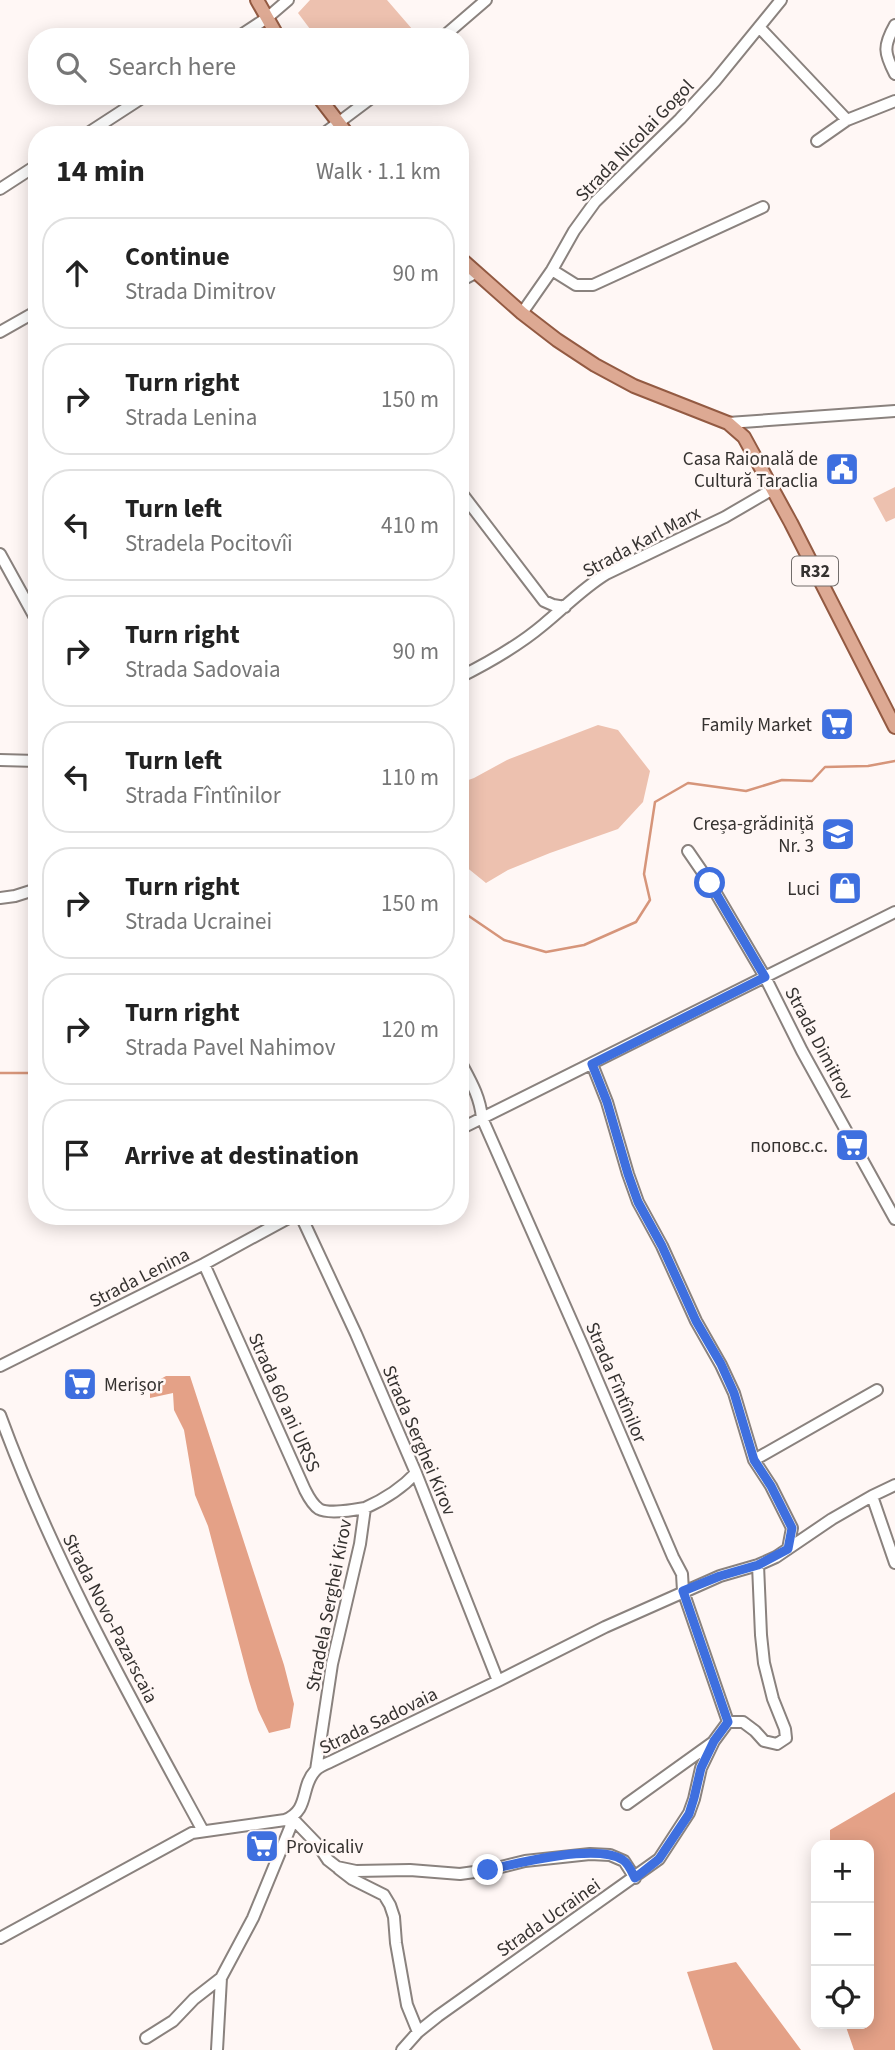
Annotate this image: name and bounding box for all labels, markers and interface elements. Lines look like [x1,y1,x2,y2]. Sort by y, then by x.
search box [28,28,469,105]
icon: search [52,48,90,86]
text: Search here [108,48,236,85]
street label: Strada Nicolai Gogol [570,74,701,208]
text: 14 min [56,150,145,193]
text: Walk · 1.1 km [316,155,441,188]
text: Continue [125,238,230,275]
icon: ahead [58,254,96,292]
text: 90 m [392,257,439,290]
text: Strada Dimitrov [125,275,276,308]
text: Turn right [125,364,240,401]
icon: right [58,380,96,418]
text: 150 m [381,383,439,416]
text: Strada Lenina [125,401,257,434]
place label: Casa Raională de Cultură Taraclia [683,446,818,495]
public building icon: Casa Raională de Cultură Taraclia [823,450,861,488]
text: Turn left [125,490,222,527]
street label: Strada Karl Marx [578,500,706,585]
icon: left [58,506,96,544]
text: 410 m [381,509,439,542]
text: Stradela Pocitovîi [125,527,293,560]
road number: R32 [792,556,838,586]
text: Turn right [125,616,240,653]
icon: right [58,632,96,670]
text: 90 m [392,635,439,668]
text: Strada Sadovaia [125,653,281,686]
supermarket icon: Family Market [818,705,856,743]
place label: Family Market [701,712,813,739]
text: Turn left [125,742,222,779]
icon: left [58,758,96,796]
text: 110 m [381,761,439,794]
text: Strada Fîntînilor [125,779,281,812]
place label: Creșa-grădiniță Nr. 3 [693,811,814,860]
school or university icon: Creșa-grădiniță Nr. 3 [819,815,857,853]
route start [694,867,725,898]
text: Turn right [125,868,240,905]
shop icon: Luci [826,869,864,907]
place label: Luci [787,876,820,903]
icon: right [58,884,96,922]
text: 150 m [381,887,439,920]
text: Strada Ucrainei [125,905,272,938]
street label: Strada Dimitrov [778,982,860,1105]
text: Turn right [125,994,240,1031]
icon: right [58,1010,96,1048]
text: 120 m [381,1013,439,1046]
text: Strada Pavel Nahimov [125,1031,336,1064]
supermarket icon: поповс.с. [833,1126,871,1164]
place label: поповс.с. [750,1133,828,1160]
icon: arrive [58,1136,96,1174]
text: Arrive at destination [125,1137,359,1174]
street label: Strada Lenina [85,1242,194,1315]
street label: Strada Fîntînilor [578,1318,653,1447]
street label: Strada 60 ani URSS [241,1329,326,1476]
street label: Strada Serghei Kirov [375,1361,462,1520]
supermarket icon: Merișor [61,1365,99,1403]
place label: Merișor [104,1372,164,1399]
street label: Stradela Serghei Kirov [300,1517,359,1694]
street label: Strada Novo-Pazarscaia [55,1529,164,1708]
street label: Strada Sadovaia [315,1681,442,1762]
supermarket icon: Provicaliv [243,1827,281,1865]
place label: Provicaliv [286,1834,364,1861]
map controls [811,1840,874,2029]
button: + [811,1840,874,1903]
route end [472,1854,503,1885]
street label: Strada Ucrainei [491,1872,606,1964]
button: − [811,1903,874,1966]
button: locate [811,1966,874,2029]

